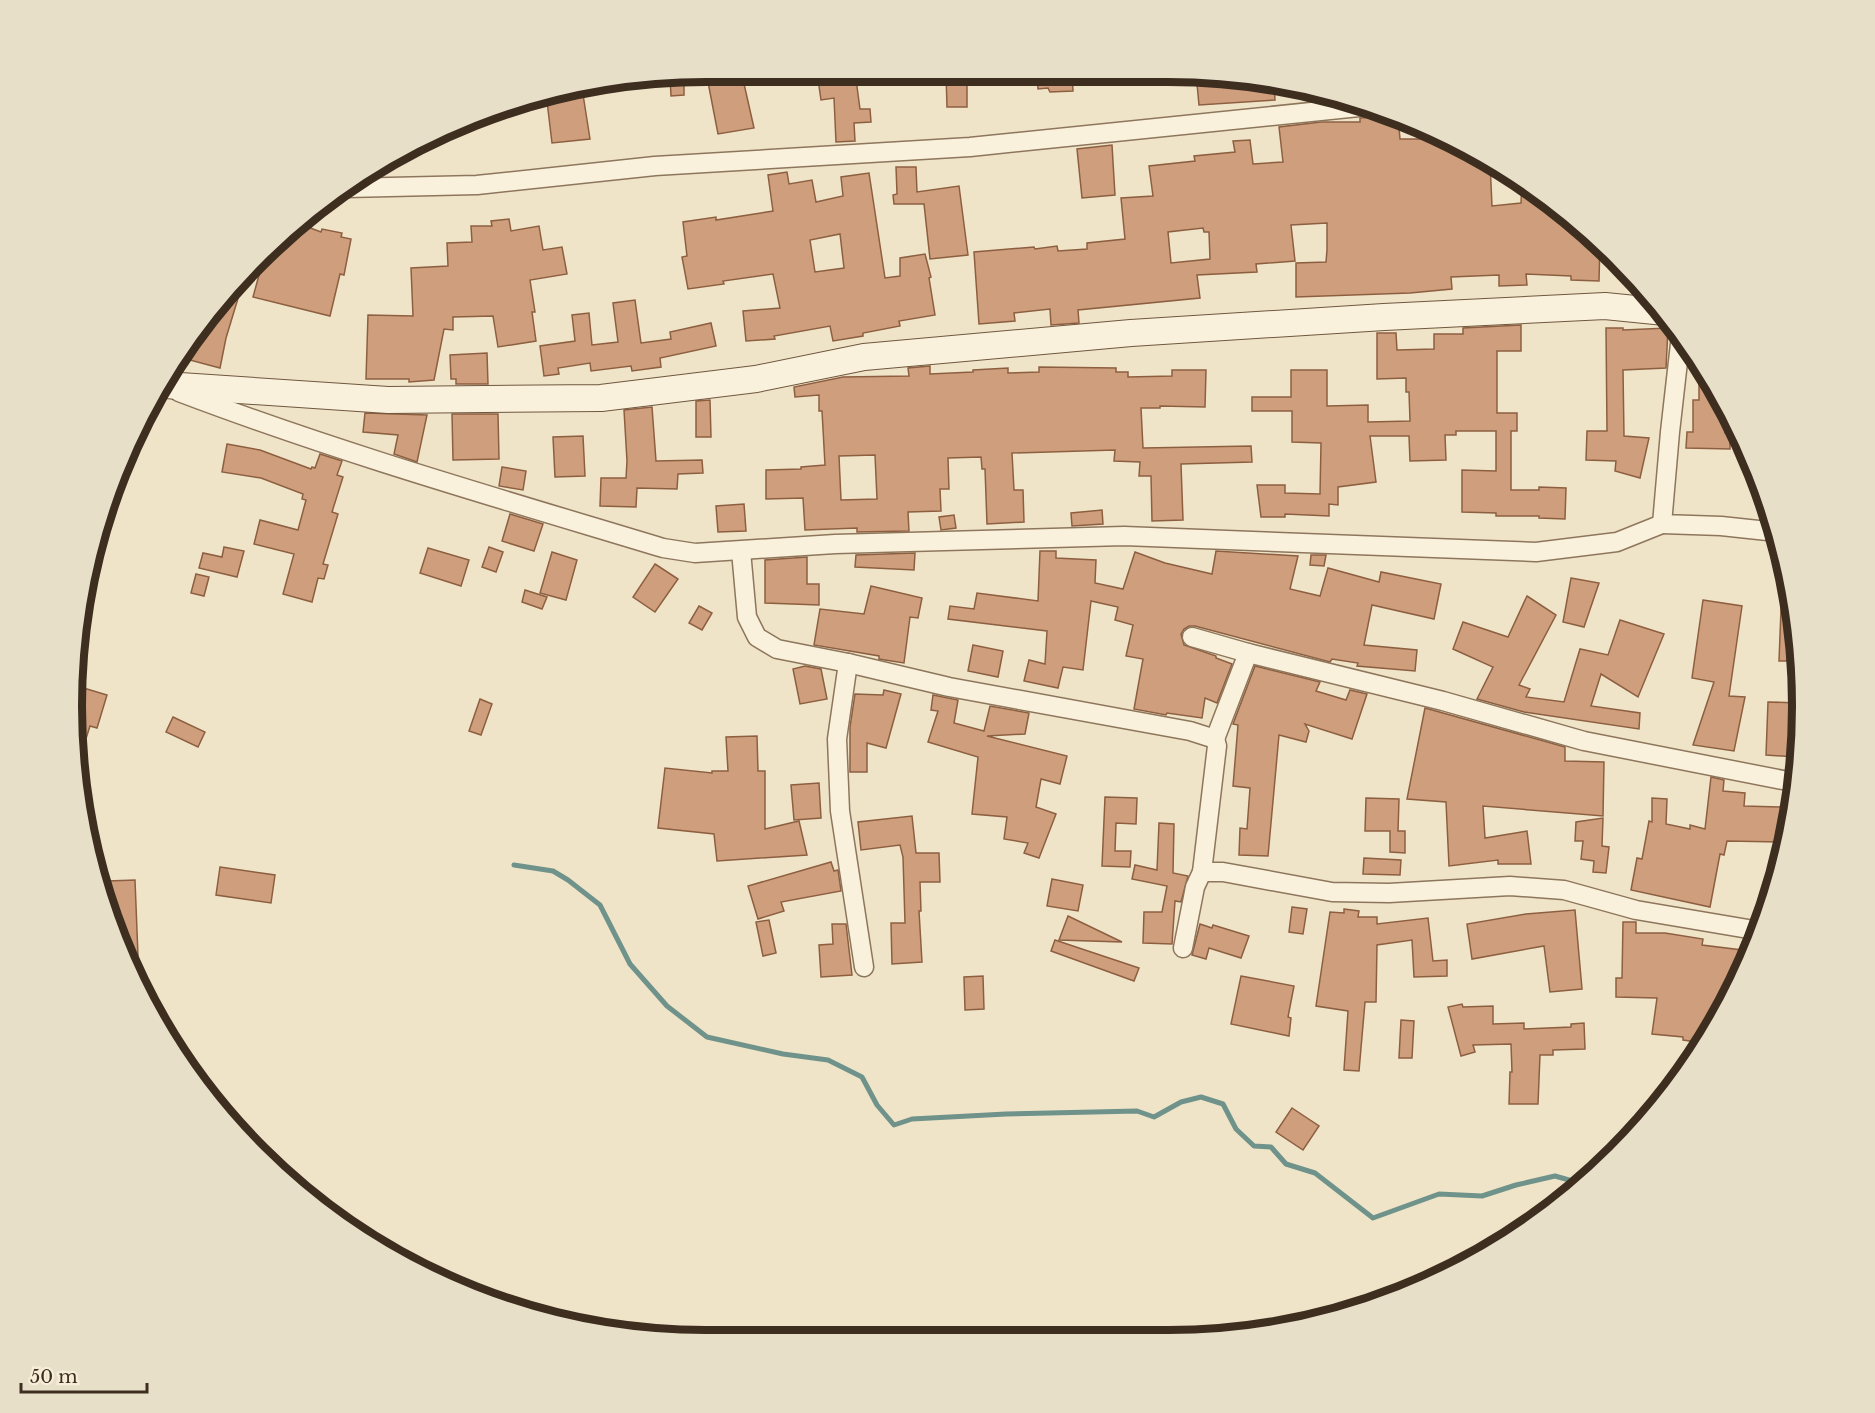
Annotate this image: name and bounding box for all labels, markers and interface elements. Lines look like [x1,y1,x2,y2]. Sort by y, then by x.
scale bar [21,1356,147,1394]
text: 50 m [30,1366,78,1388]

